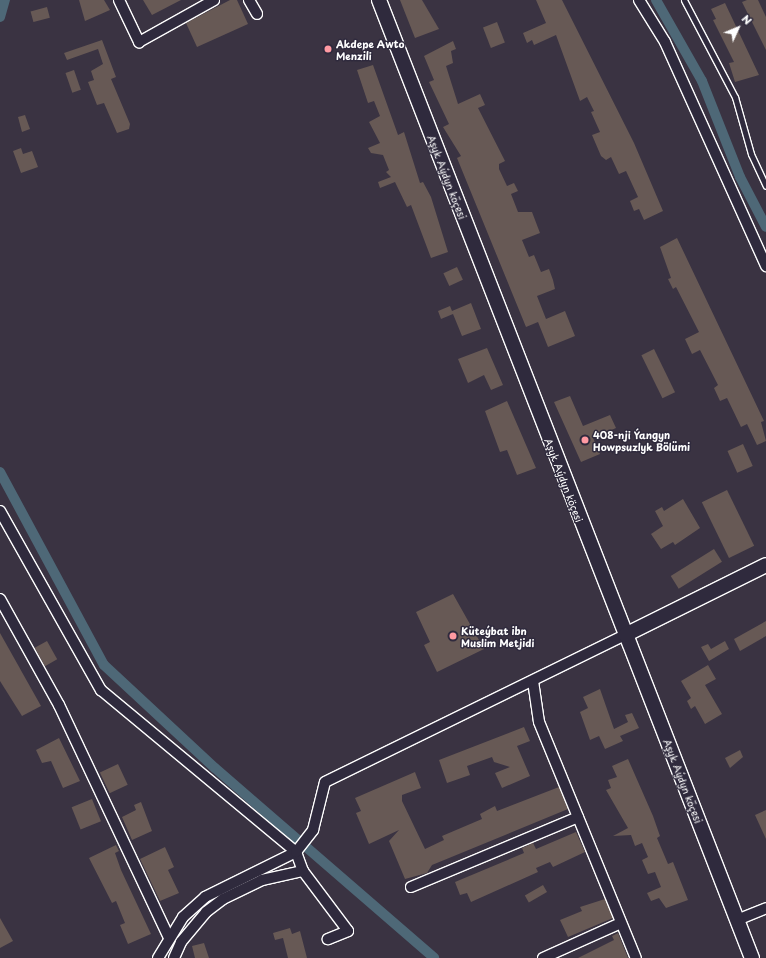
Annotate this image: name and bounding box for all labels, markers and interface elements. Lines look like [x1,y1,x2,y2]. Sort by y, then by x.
north arrow [718,8,758,48]
text: N [738,10,756,28]
place label: Akdepe Awto Menzili [336,37,405,60]
marker: Akdepe Awto Menzili [323,44,333,54]
street label: Aşyk Aýdyn köçesi [425,133,469,221]
place label: 408-nji Ýangyn Howpsuzlyk Bölümi [593,428,691,452]
marker: 408-nji Ýangyn Howpsuzlyk Bölümi [580,435,590,445]
street label: Aşyk Aýdyn köçesi [542,436,586,524]
place label: Küteýbat ibn Muslim Metjidi [461,624,535,648]
marker: Küteýbat ibn Muslim Metjidi [448,631,458,641]
street label: Aşyk Aýdyn köçesi [661,737,705,825]

